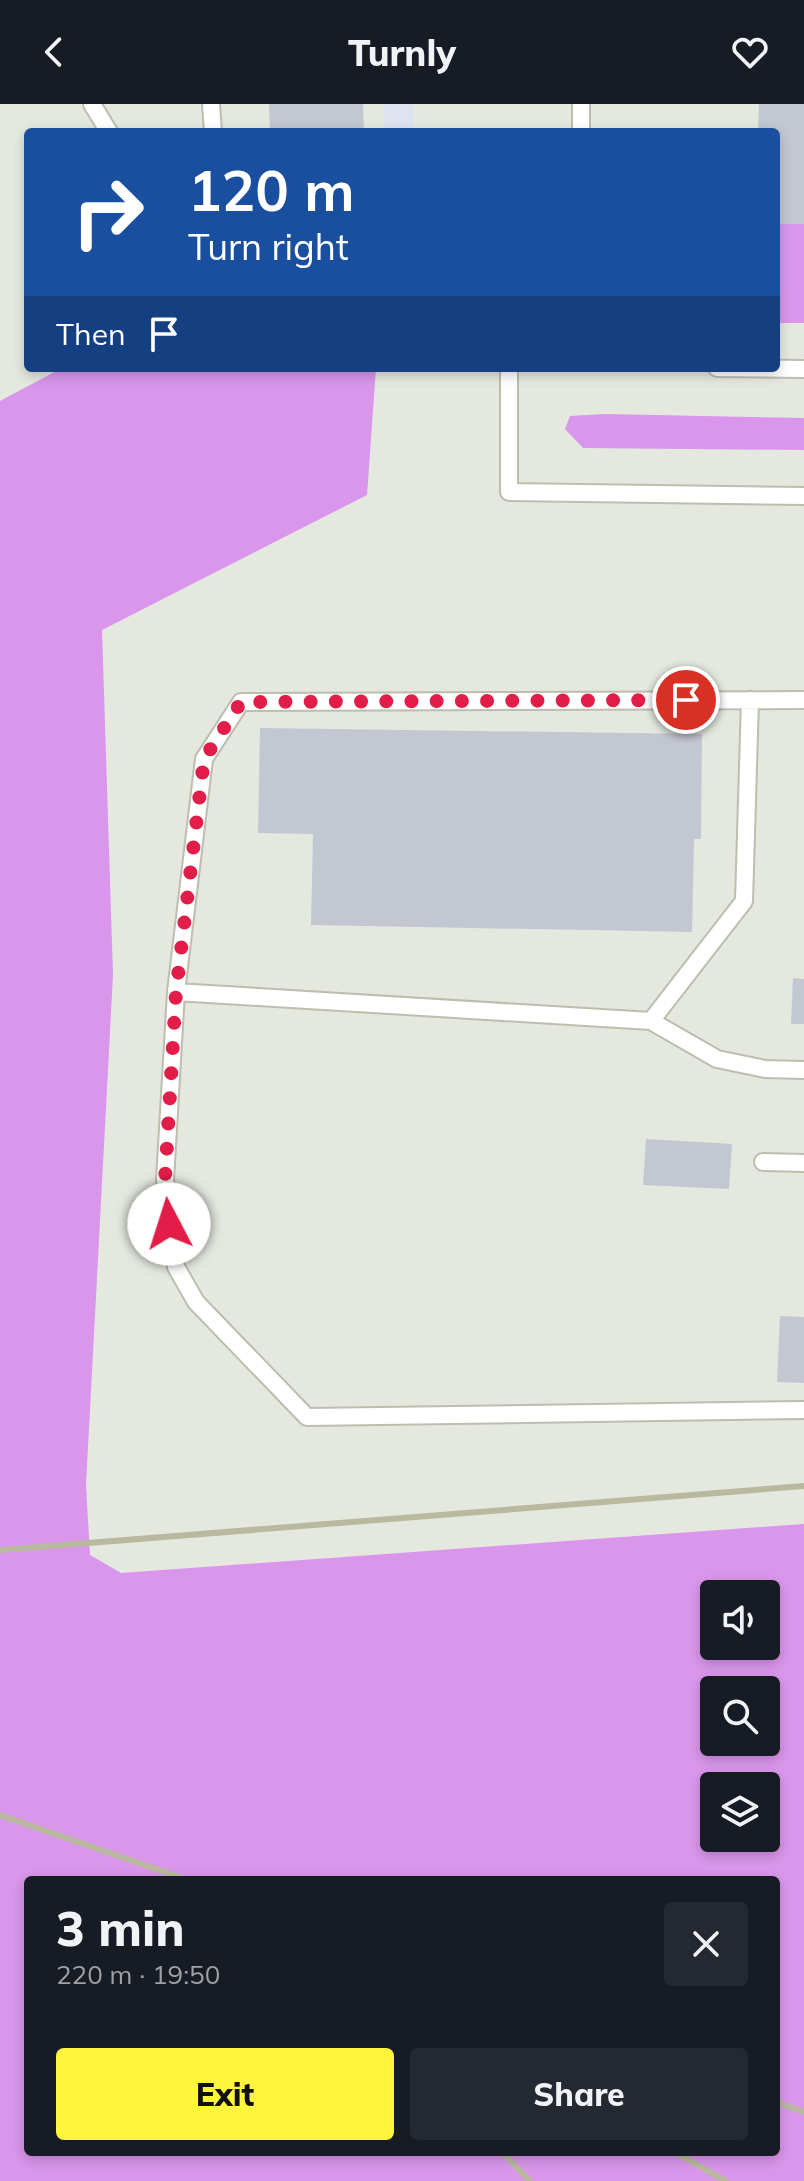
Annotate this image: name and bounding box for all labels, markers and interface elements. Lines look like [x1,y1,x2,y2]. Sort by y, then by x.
icon: back [32,30,76,74]
text: Turnly [348,30,456,75]
icon: heart [728,30,772,74]
text: 120 m [188,155,355,225]
icon: right [56,160,160,264]
text: Turn right [188,224,349,269]
icon: arrive [142,312,186,356]
text: Then [56,315,126,353]
pin [652,666,720,734]
icon: arrive [664,678,708,722]
position arrow [127,1182,211,1266]
map controls [700,1580,780,1852]
button: sound [700,1580,780,1660]
button: search [700,1676,780,1756]
button: layers [700,1772,780,1852]
text: 3 min [56,1898,185,1958]
button: close [664,1902,748,1986]
text: 220 m · 19:50 [56,1958,220,1991]
button: Exit [56,2048,394,2140]
button: Share [410,2048,748,2140]

